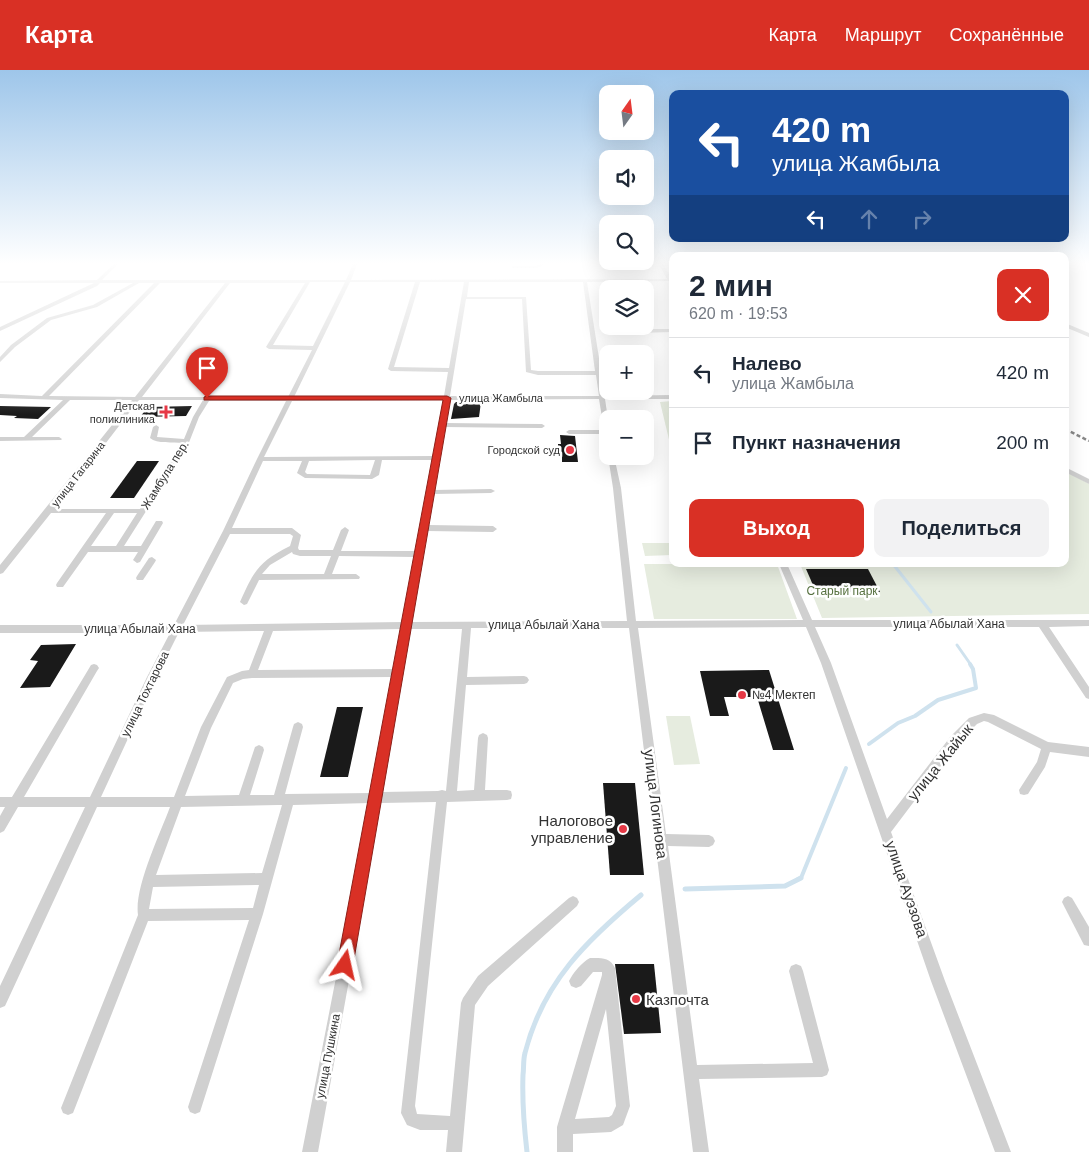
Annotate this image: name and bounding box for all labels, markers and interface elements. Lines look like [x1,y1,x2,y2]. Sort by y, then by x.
text: Карта [25,21,93,48]
text: Карта [769,25,817,45]
text: Маршрут [845,25,921,45]
text: Сохранённые [949,25,1064,45]
north arrow [599,85,654,140]
map controls [599,85,654,465]
icon: left [689,110,754,175]
text: 420 m [772,110,871,149]
button: sound [599,150,654,205]
text: улица Жамбыла [772,151,940,176]
icon: left [802,205,830,233]
icon: ahead [855,205,883,233]
icon: right [908,205,936,233]
button: search [599,215,654,270]
text: 2 мин [689,269,773,302]
button: close [997,269,1049,321]
button: layers [599,280,654,335]
text: 620 m · 19:53 [689,305,788,322]
button: + [599,345,654,400]
pin [186,347,228,398]
text: Налево [732,353,802,374]
icon: arrive [193,354,221,382]
icon: left [689,359,717,387]
text: 420 m [996,362,1049,383]
text: улица Жамбыла [732,375,854,392]
street label: улица Жамбыла [459,392,544,404]
place label: Детская поликлиника [90,400,156,425]
marker: Детская поликлиника [159,405,173,419]
button: − [599,410,654,465]
icon: arrive [689,429,717,457]
text: Пункт назначения [732,432,901,453]
text: 200 m [996,432,1049,453]
street label: улица Гагарина [49,438,108,509]
street label: Жамбула пер. [138,438,192,512]
place label: Городской суд [487,444,561,456]
marker: Городской суд [564,444,576,456]
button: Выход [689,499,864,557]
button: Поделиться [874,499,1049,557]
park label: Старый парк [806,584,878,598]
street label: улица Абылай Хана [893,617,1005,631]
street label: улица Абылай Хана [488,618,600,632]
street label: улица Абылай Хана [84,622,196,636]
street label: улица Тохтарова [118,649,172,739]
place label: №4 Мектеп [752,688,816,702]
marker: №4 Мектеп [736,689,748,701]
street label: улица Жайык [904,720,976,804]
street label: улица Логинова [641,748,671,860]
place label: Налоговое управление [531,812,613,846]
marker: Налоговое управление [617,823,629,835]
street label: улица Ауэзова [882,838,932,940]
position arrow [318,938,370,990]
place label: Казпочта [646,991,709,1008]
marker: Казпочта [630,993,642,1005]
street label: улица Пушкина [313,1012,343,1099]

